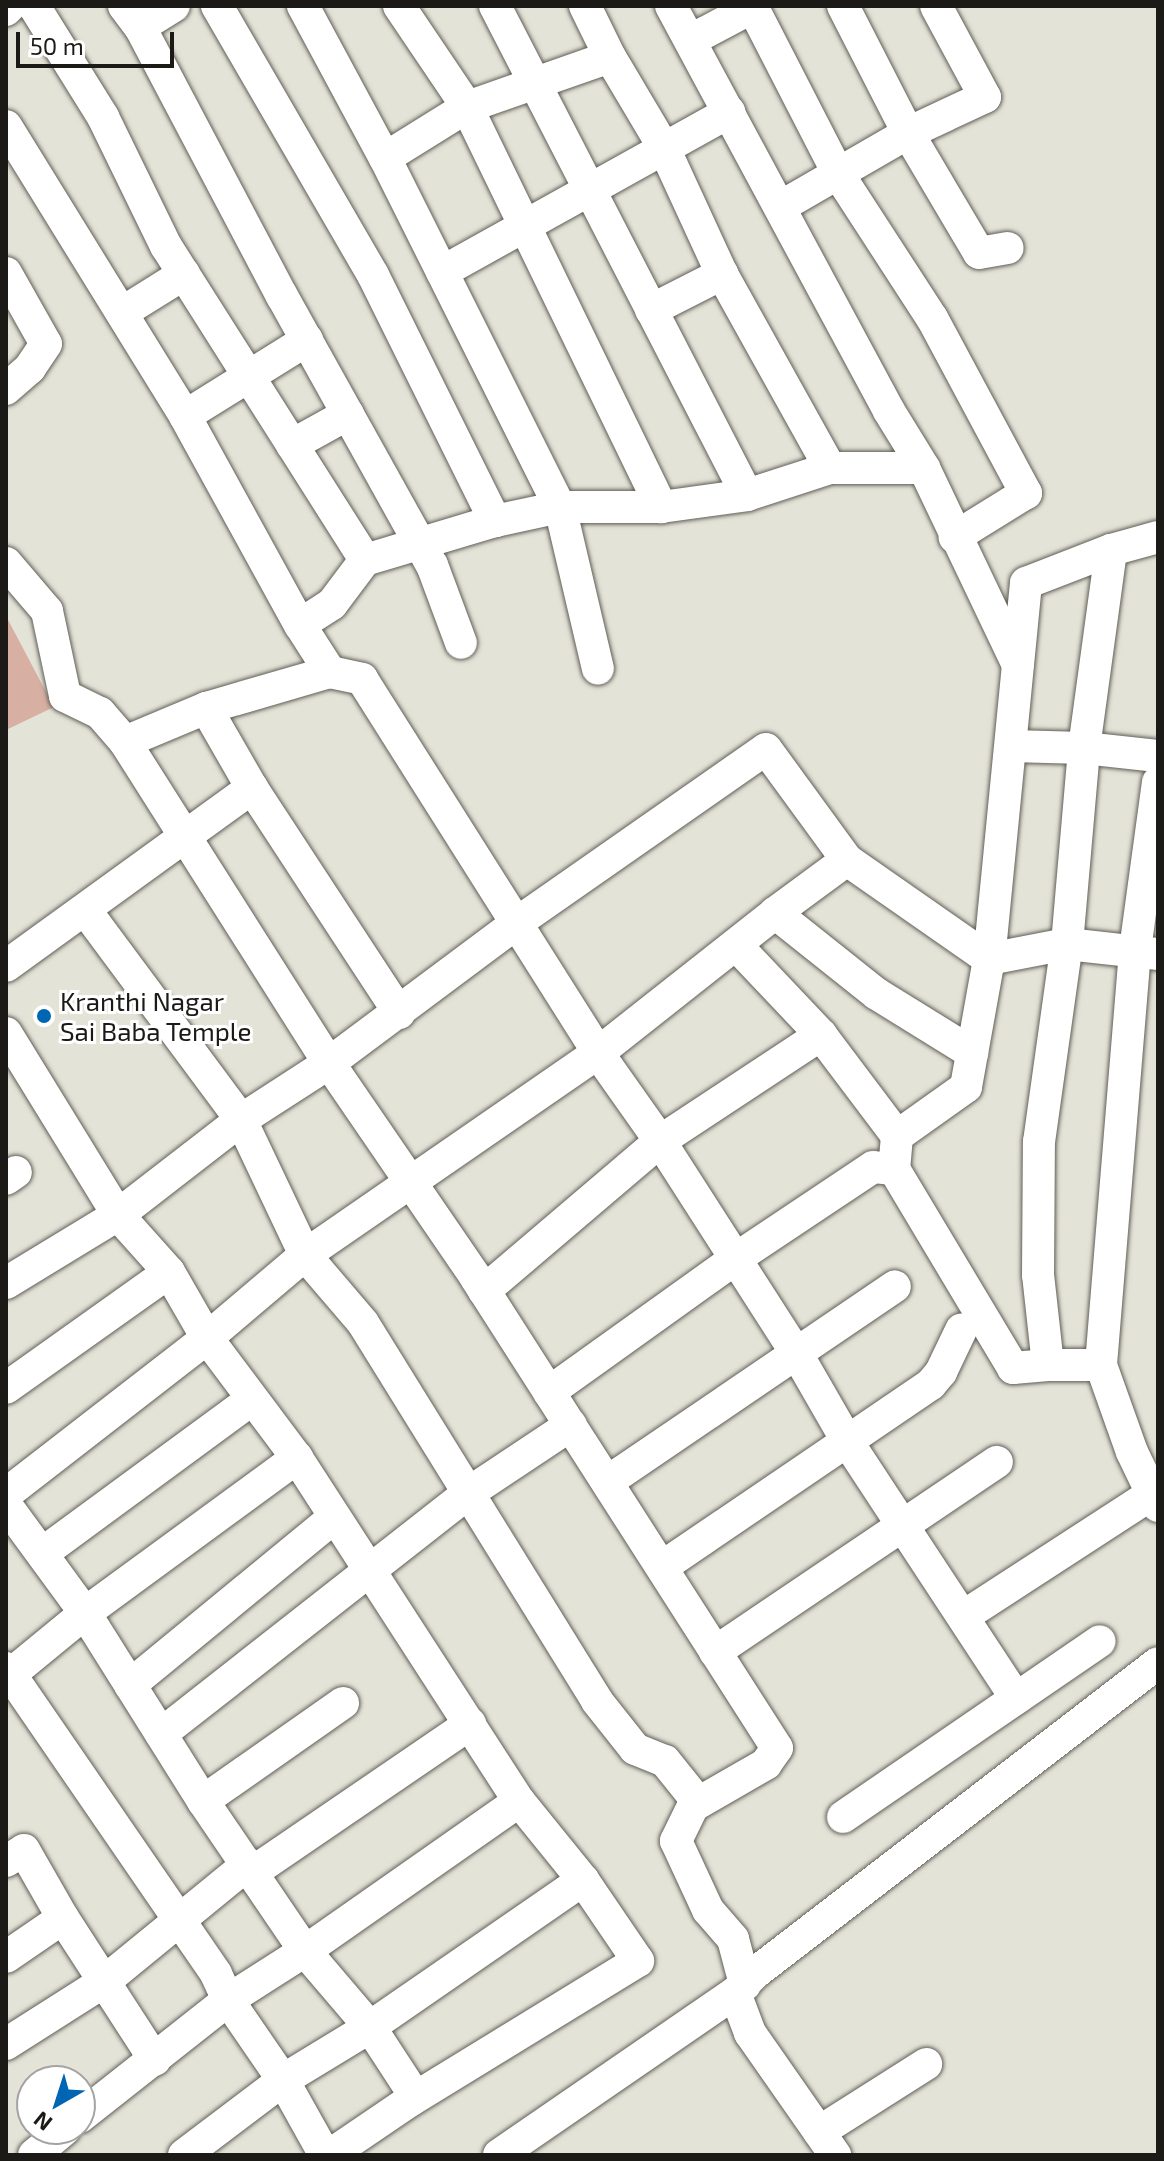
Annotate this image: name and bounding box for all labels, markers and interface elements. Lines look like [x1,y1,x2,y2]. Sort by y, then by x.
scale bar [20,16,178,66]
text: 50 m [30,31,84,60]
place label: Kranthi Nagar Sai Baba Temple [60,985,252,1046]
marker: Kranthi Nagar Sai Baba Temple [35,1007,53,1025]
north arrow [16,2065,96,2145]
text: N [28,2107,57,2137]

